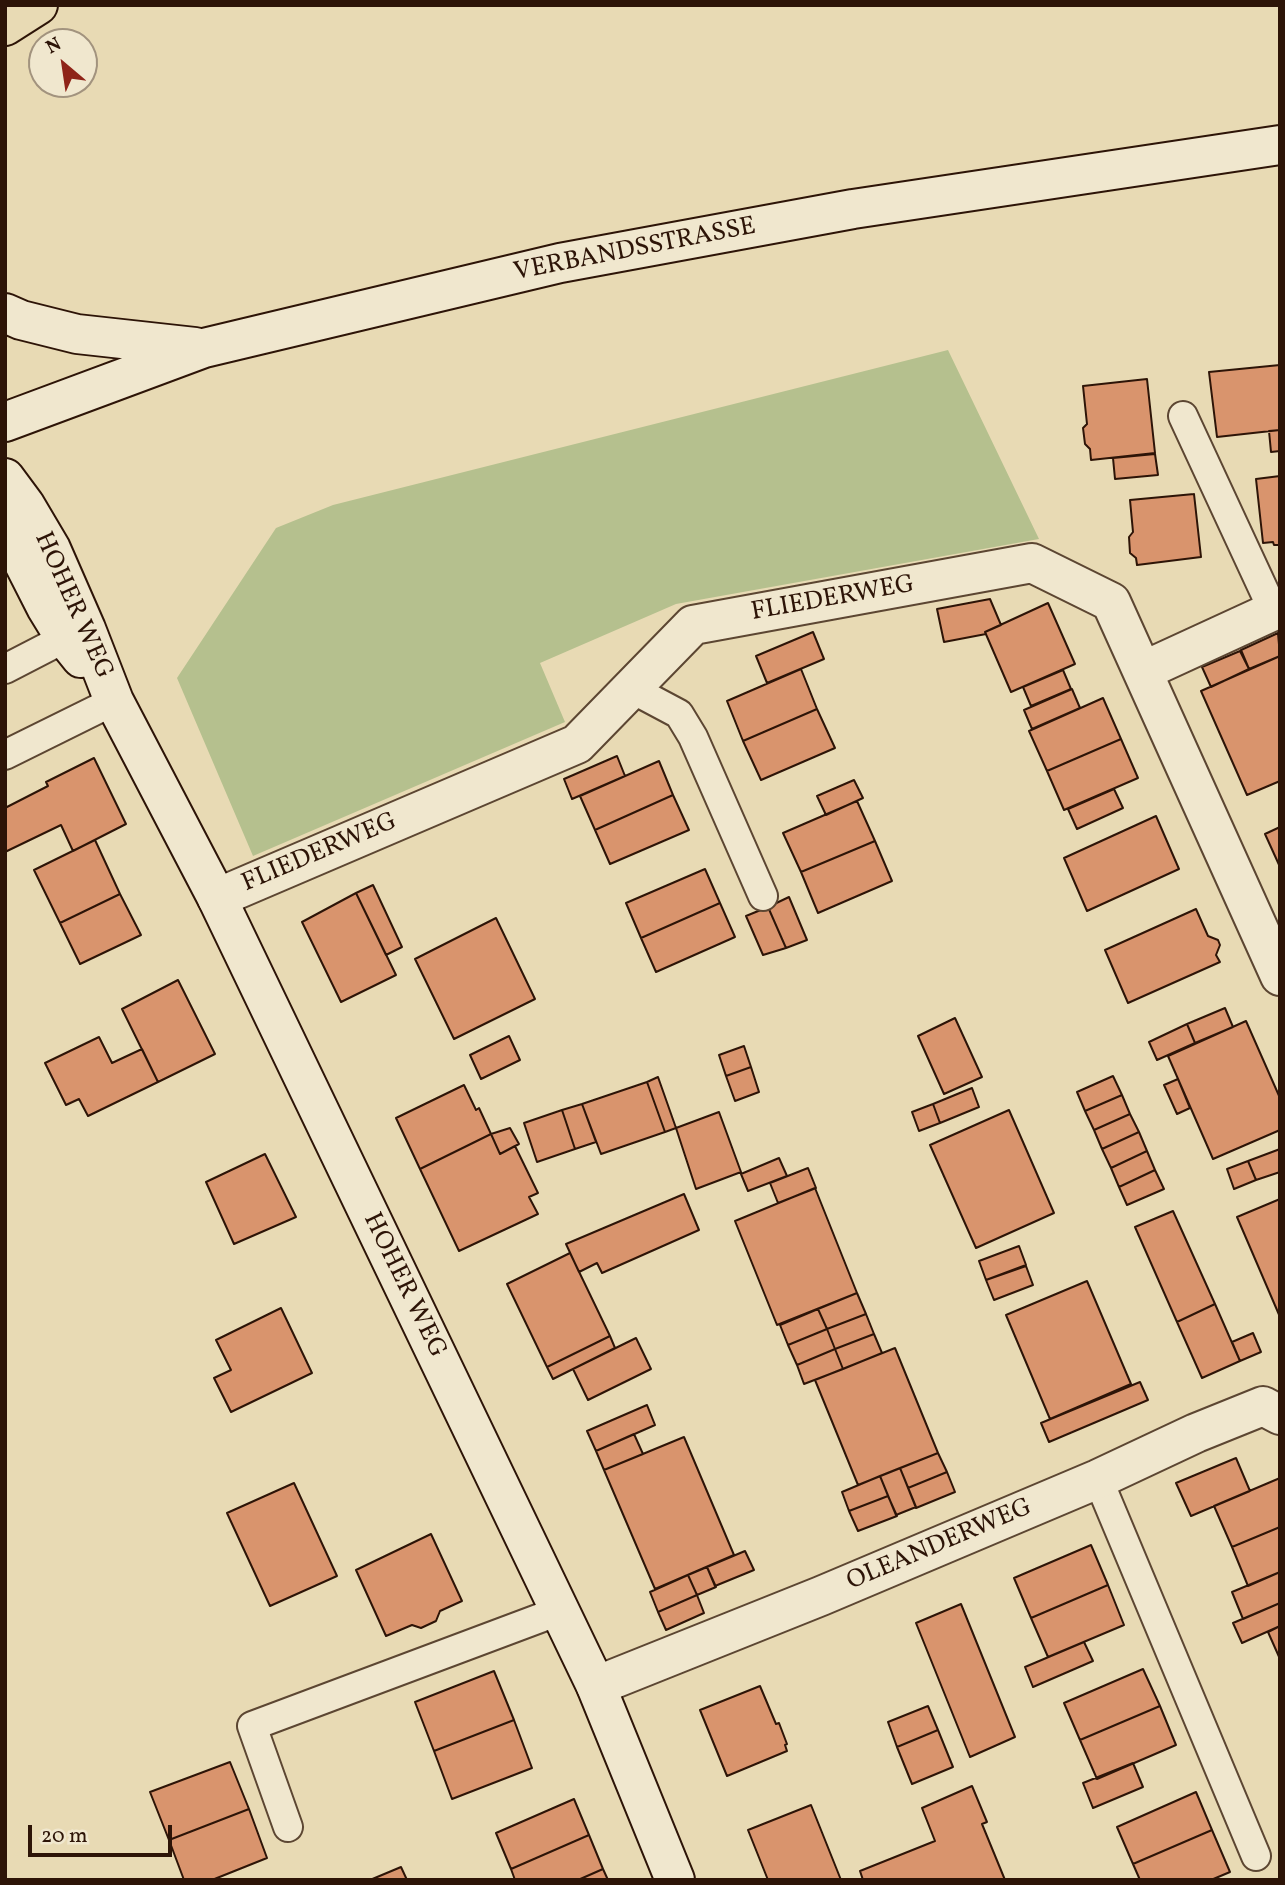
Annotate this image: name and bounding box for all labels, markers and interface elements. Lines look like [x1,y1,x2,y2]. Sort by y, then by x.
north arrow [28,28,98,98]
text: N [41,32,66,61]
street label: VERBANDSSTRASSE [511,212,759,290]
street label: HOHER WEG [26,528,118,684]
street label: FLIEDERWEG [749,570,917,630]
street label: FLIEDERWEG [238,807,402,901]
street label: HOHER WEG [354,1208,452,1364]
street label: OLEANDERWEG [843,1493,1037,1599]
scale bar [32,1812,175,1856]
text: 20 m [41,1822,87,1851]

